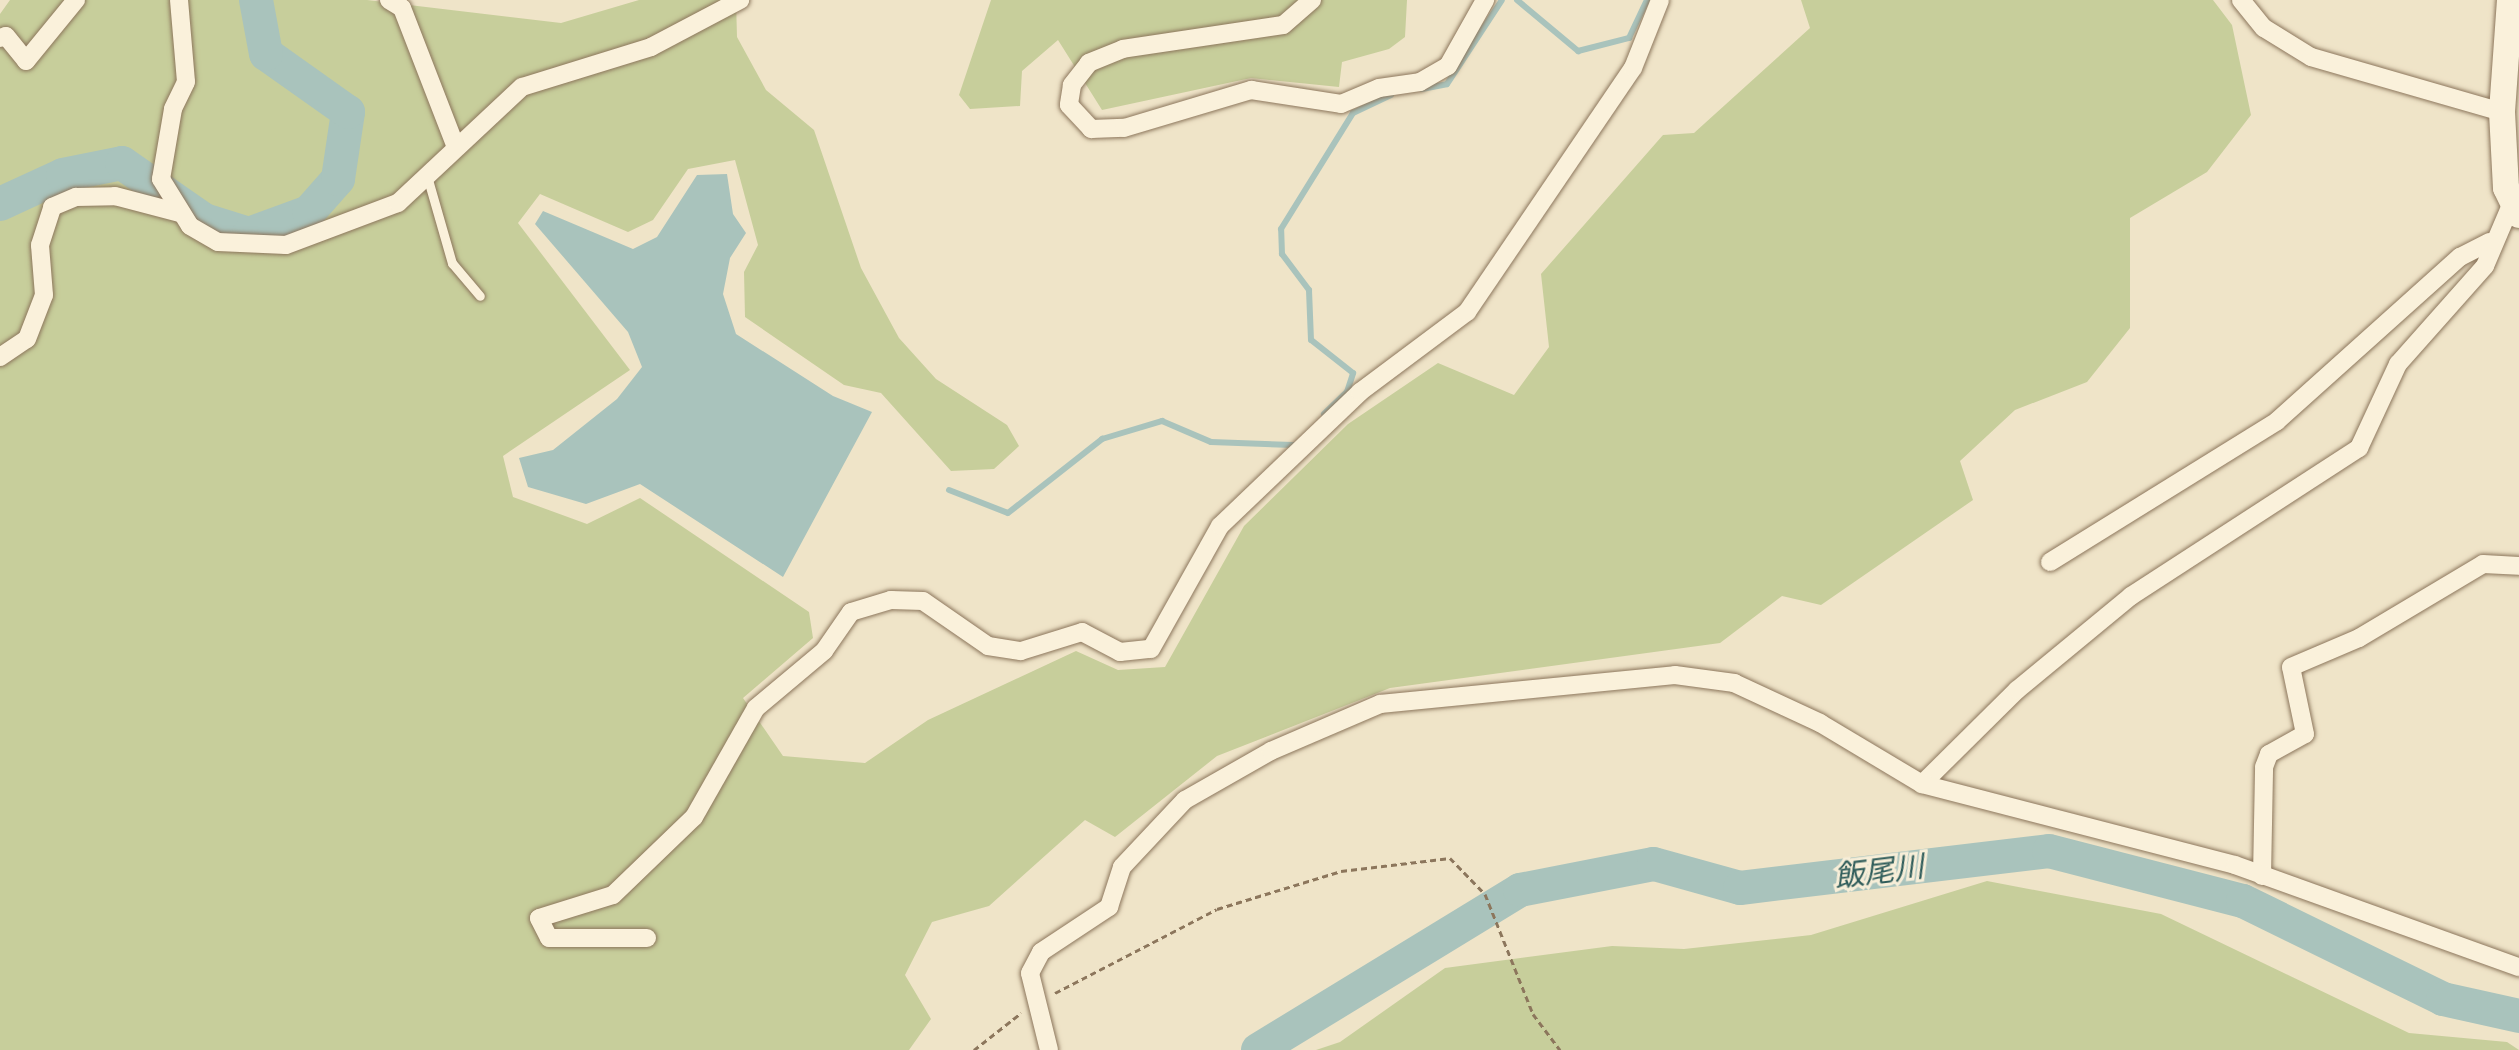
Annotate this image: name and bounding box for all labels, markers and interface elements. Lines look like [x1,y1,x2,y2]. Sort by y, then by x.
water label: 飯尾川 [1832,849,1926,895]

